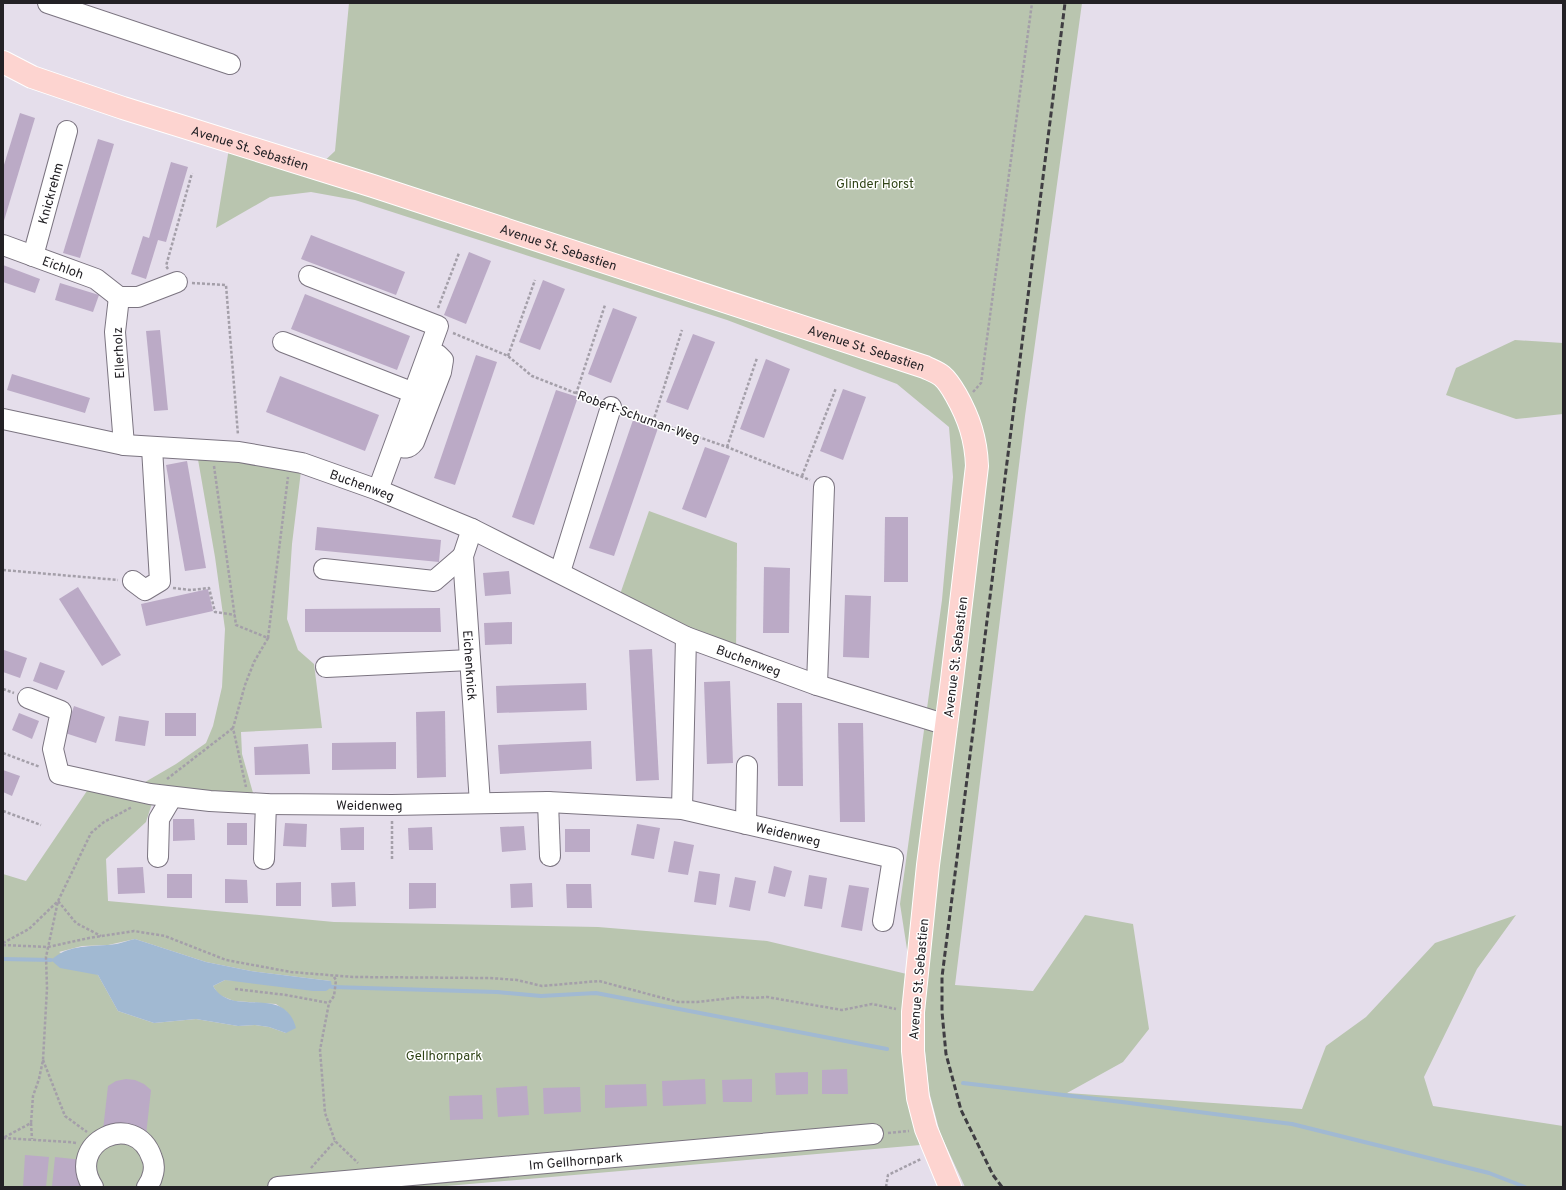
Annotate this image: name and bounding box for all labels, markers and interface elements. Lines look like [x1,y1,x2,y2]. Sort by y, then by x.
street label: Avenue St. Sebastien [189,124,310,175]
street label: Knickrehm [36,161,68,226]
park label: Glinder Horst [836,177,914,193]
street label: Avenue St. Sebastien [497,222,619,275]
street label: Eichloh [40,254,85,284]
street label: Avenue St. Sebastien [805,323,926,376]
street label: Ellerholz [111,327,129,379]
street label: Robert-Schuman-Weg [575,388,702,447]
street label: Buchenweg [327,467,396,506]
street label: Avenue St. Sebastien [942,596,972,719]
street label: Eichenknick [458,630,479,701]
street label: Buchenweg [714,643,783,681]
street label: Weidenweg [336,799,403,815]
street label: Weidenweg [754,820,822,851]
street label: Avenue St. Sebastien [907,918,933,1041]
park label: Gellhornpark [406,1049,482,1065]
street label: Im Gellhornpark [528,1150,624,1175]

